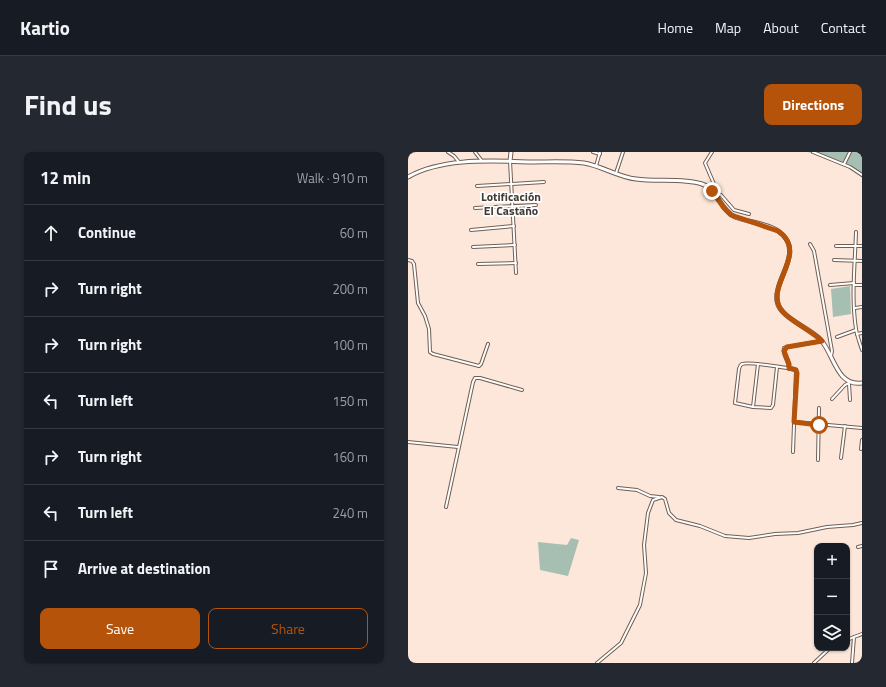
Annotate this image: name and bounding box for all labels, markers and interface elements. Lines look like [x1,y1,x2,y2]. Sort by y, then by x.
text: Kartio [20,13,70,42]
text: Home [658,17,693,38]
text: Map [715,17,741,38]
text: About [763,17,799,38]
text: Contact [821,17,866,38]
text: Find us [24,83,112,126]
button: Directions [764,84,862,125]
text: 12 min [40,165,91,191]
text: Walk · 910 m [297,168,368,188]
route end [703,182,721,200]
district label: Lotificación El Castaño [481,187,541,220]
text: Continue [78,221,136,244]
icon: ahead [40,222,62,244]
text: 60 m [340,223,368,243]
text: Turn right [78,277,142,300]
icon: right [40,278,62,300]
text: 200 m [332,279,368,299]
text: Turn right [78,333,142,356]
icon: right [40,334,62,356]
text: 100 m [332,335,368,355]
text: Turn left [78,389,133,412]
icon: left [40,390,62,412]
text: 150 m [332,391,368,411]
route start [810,416,828,434]
text: Turn right [78,445,142,468]
icon: right [40,446,62,468]
text: 160 m [332,447,368,467]
text: Turn left [78,501,133,524]
icon: left [40,502,62,524]
text: 240 m [332,503,368,523]
map controls [814,543,850,651]
button: + [814,543,850,579]
text: Arrive at destination [78,557,211,580]
icon: arrive [40,558,62,580]
button: − [814,579,850,615]
button: Save [40,608,200,649]
button: Share [208,608,368,649]
button: layers [814,615,850,651]

